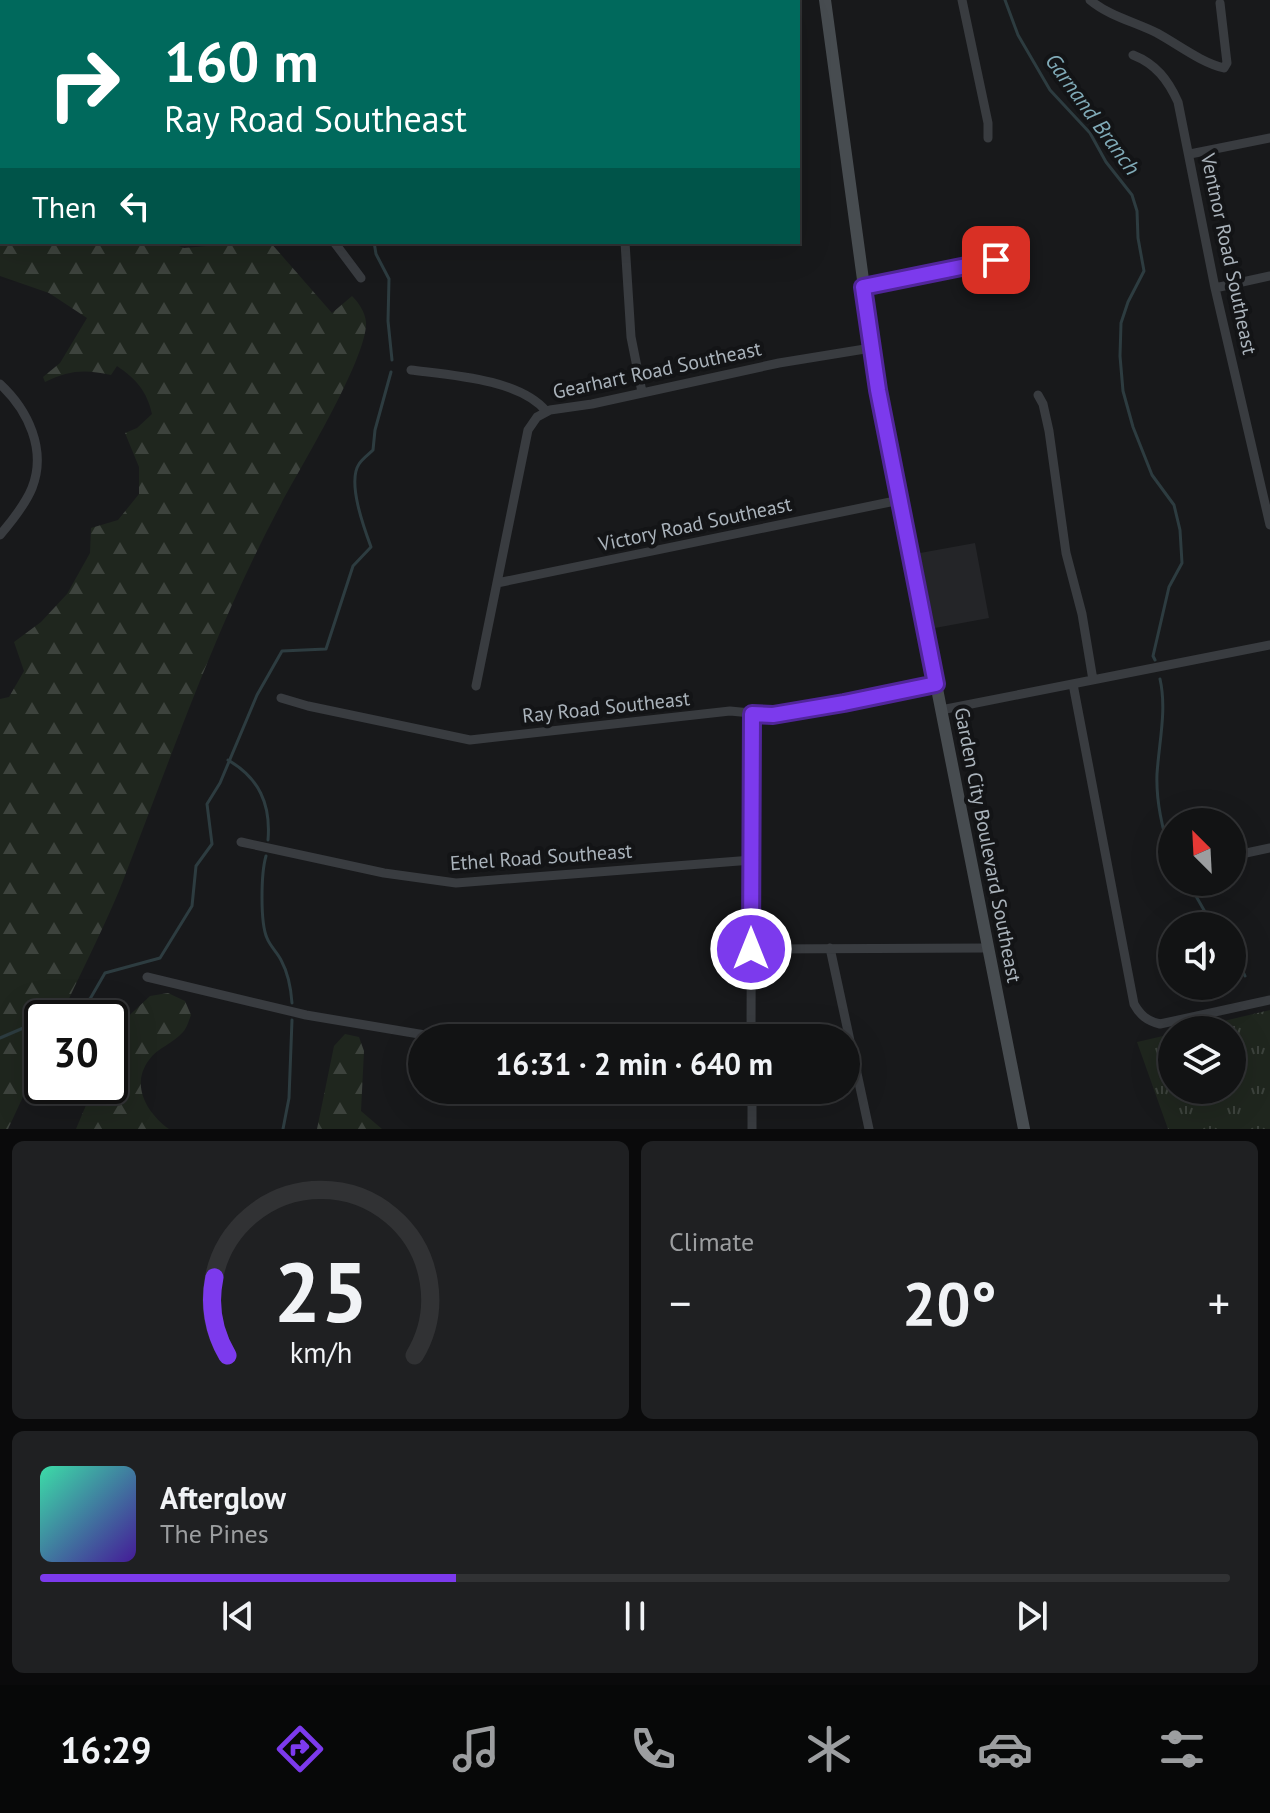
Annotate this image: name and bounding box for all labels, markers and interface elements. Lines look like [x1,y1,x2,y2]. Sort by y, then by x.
text: 160 m [164,25,319,97]
icon: right [32,32,136,136]
water label: Garnand Branch [1039,48,1147,180]
text: Ray Road Southeast [164,95,467,142]
street label: Ventnor Road Southeast [1195,150,1263,357]
icon: left [113,184,157,228]
text: Then [32,187,97,226]
pin [962,226,1030,294]
icon: arrive [974,238,1018,282]
street label: Gearhart Road Southeast [550,335,764,405]
street label: Victory Road Southeast [595,491,794,557]
street label: Ray Road Southeast [521,685,691,729]
street label: Garden City Boulevard Southeast [949,705,1028,985]
north arrow [1158,808,1246,896]
map controls [1158,808,1246,1104]
street label: Ethel Road Southeast [449,838,633,876]
position arrow [709,907,793,991]
button: sound [1158,912,1246,1000]
speed limit sign: 30 [24,1000,128,1104]
button: layers [1158,1016,1246,1104]
text: 16:31 · 2 min · 640 m [495,1044,773,1083]
text: Climate [669,1225,754,1258]
text: 25 [273,1237,368,1345]
text: 20° [902,1264,997,1342]
text: − [669,1274,691,1331]
text: + [1208,1274,1230,1331]
text: km/h [289,1334,352,1371]
text: Afterglow [160,1478,286,1517]
text: The Pines [160,1517,269,1550]
icon: previous [216,1594,260,1638]
icon: pause [613,1594,657,1638]
icon: next [1010,1594,1054,1638]
icon: directions [272,1721,328,1777]
icon: music [448,1721,504,1777]
icon: phone [625,1721,681,1777]
icon: climate [801,1721,857,1777]
icon: car [977,1721,1033,1777]
icon: filters [1154,1721,1210,1777]
text: 16:29 [60,1726,152,1773]

